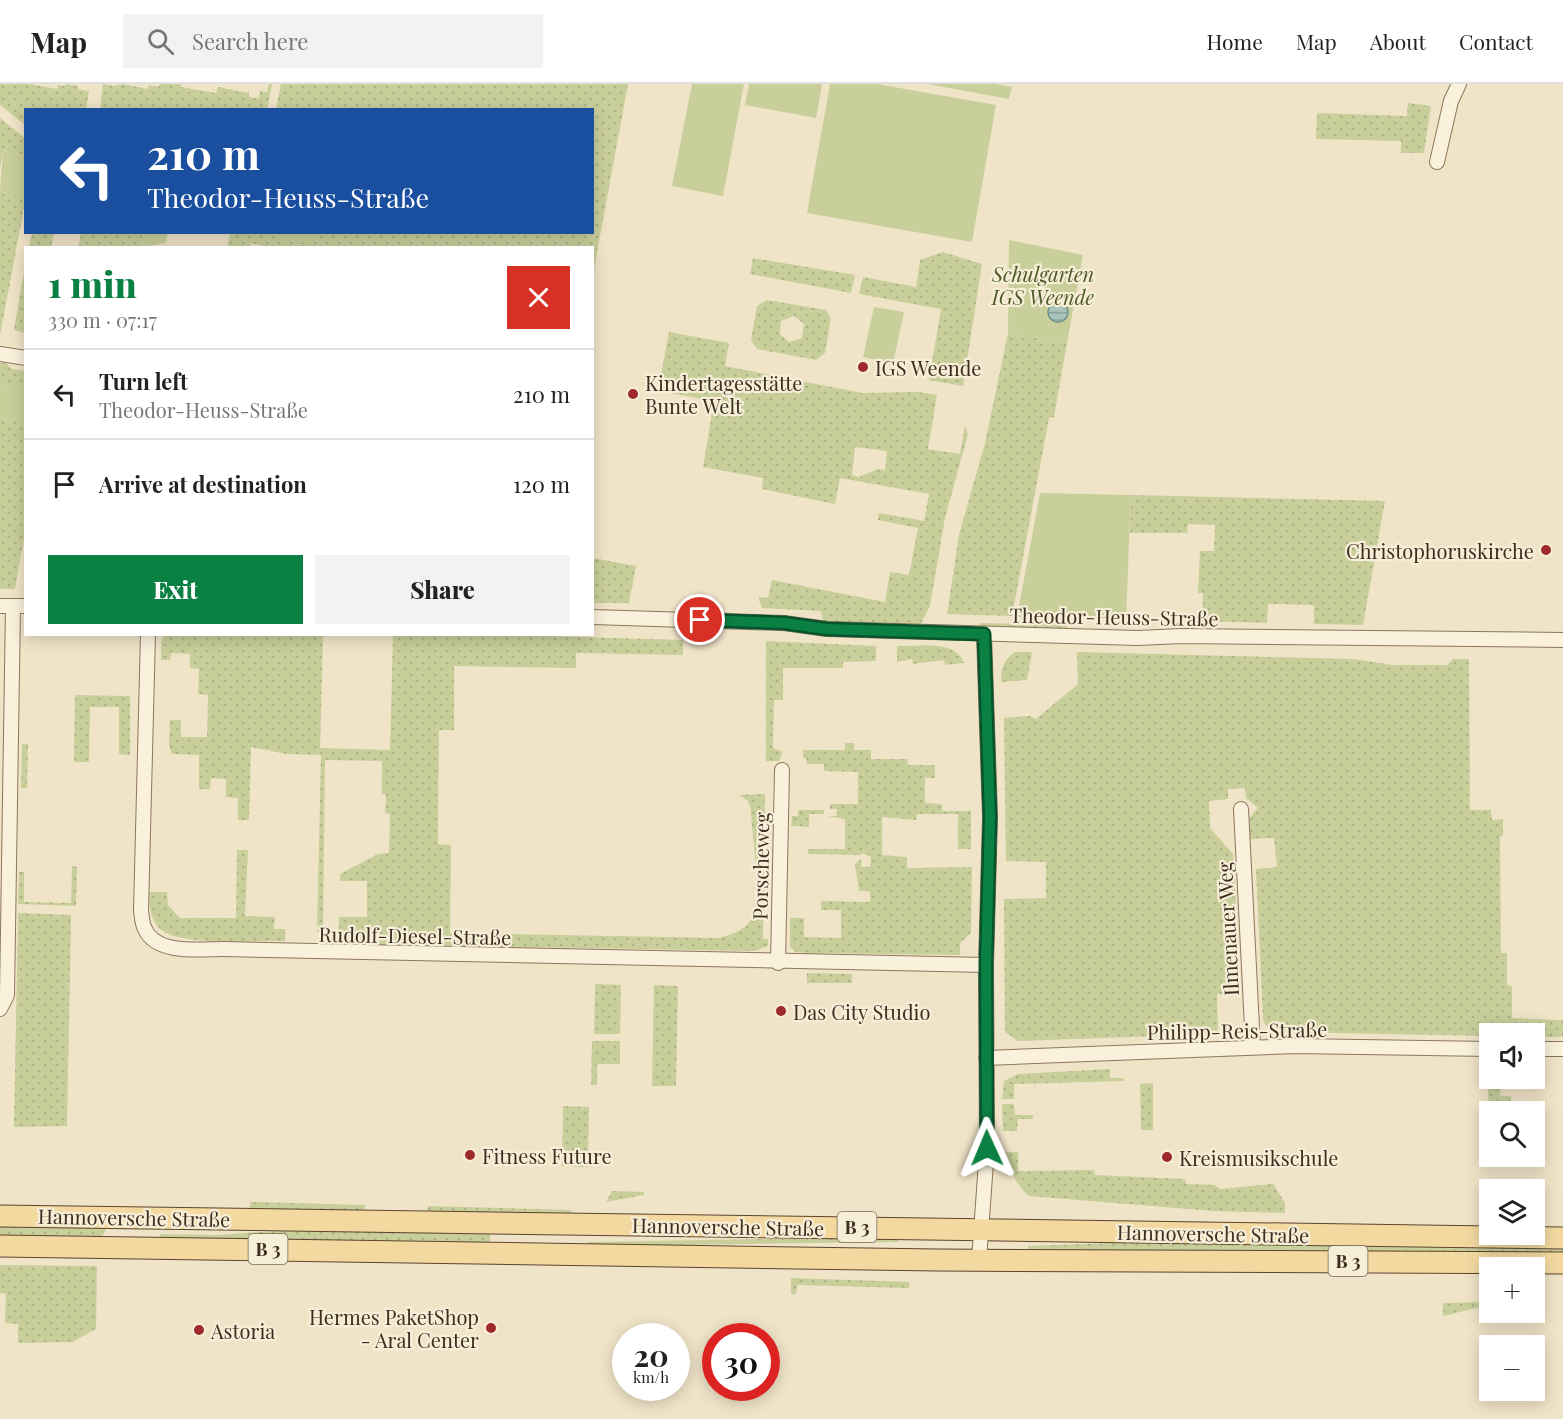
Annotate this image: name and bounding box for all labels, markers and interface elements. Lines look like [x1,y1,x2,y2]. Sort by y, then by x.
search box [123,14,543,68]
text: Map [30,23,87,60]
icon: search [144,25,177,58]
text: Search here [192,26,308,56]
text: Home [1207,27,1263,55]
text: Map [1296,27,1337,55]
text: About [1370,27,1426,55]
text: Contact [1459,27,1533,55]
text: 210 m [147,125,260,181]
icon: left [48,132,126,210]
text: Theodor-Heuss-Straße [147,179,429,215]
text: 1 min [48,259,137,307]
park label: Schulgarten IGS Weende [991,260,1095,310]
button: close [507,266,570,329]
text: 330 m · 07:17 [48,306,157,333]
place label: IGS Weende [875,354,981,381]
marker: IGS Weende [856,360,870,374]
text: Turn left [99,366,188,396]
place label: Kindertagesstätte Bunte Welt [645,369,802,419]
icon: left [48,378,81,411]
text: 210 m [513,379,570,409]
marker: Kindertagesstätte Bunte Welt [626,387,640,401]
text: Theodor-Heuss-Straße [99,396,308,423]
icon: arrive [48,468,81,501]
text: Arrive at destination [99,469,307,499]
text: 120 m [513,469,570,499]
place label: Christophoruskirche [1346,537,1534,564]
marker: Christophoruskirche [1539,543,1553,557]
button: Exit [48,555,303,624]
button: Share [315,555,570,624]
pin [674,594,725,645]
street label: Theodor-Heuss-Straße [1009,601,1219,631]
icon: arrive [683,603,716,636]
street label: Porscheweg [746,811,774,920]
street label: Ilmenauer Weg [1210,861,1244,997]
street label: Rudolf-Diesel-Straße [318,920,512,950]
place label: Das City Studio [793,998,930,1025]
marker: Das City Studio [774,1004,788,1018]
street label: Philipp-Reis-Straße [1147,1015,1327,1045]
map controls [1479,1023,1545,1401]
button: sound [1479,1023,1545,1089]
button: search [1479,1101,1545,1167]
position arrow [955,1116,1019,1180]
place label: Fitness Future [482,1142,612,1169]
place label: Kreismusikschule [1179,1144,1338,1171]
marker: Fitness Future [463,1148,477,1162]
marker: Kreismusikschule [1160,1150,1174,1164]
button: layers [1479,1179,1545,1245]
street label: Hannoversche Straße [38,1202,230,1232]
street label: Hannoversche Straße [632,1211,824,1241]
road number: B 3 [838,1212,876,1242]
street label: Hannoversche Straße [1117,1218,1309,1248]
road number: B 3 [248,1234,288,1264]
road number: B 3 [1328,1246,1368,1276]
button: + [1479,1257,1545,1323]
place label: Hermes PaketShop - Aral Center [309,1303,479,1353]
place label: Astoria [210,1317,275,1344]
marker: Hermes PaketShop - Aral Center [484,1321,498,1335]
marker: Astoria [192,1323,206,1337]
speed limit sign: 30 [702,1323,780,1401]
text: 20 [633,1335,669,1375]
button: − [1479,1335,1545,1401]
text: km/h [633,1367,669,1387]

